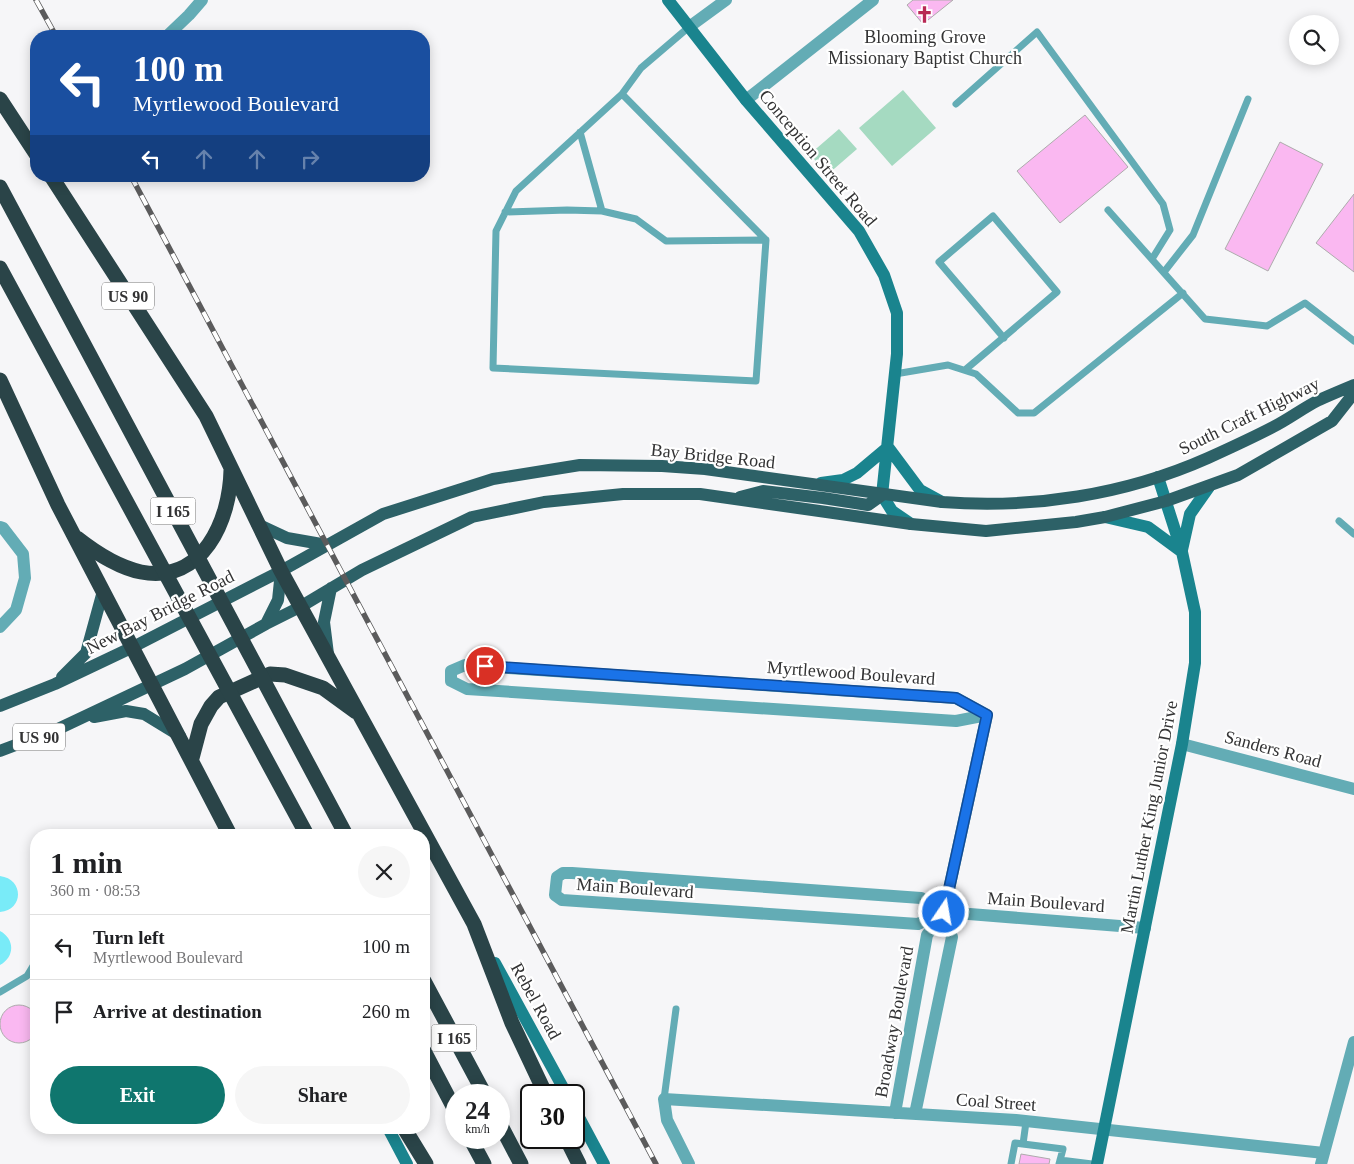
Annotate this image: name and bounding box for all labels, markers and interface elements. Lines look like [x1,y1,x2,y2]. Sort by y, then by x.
church icon: Blooming Grove Missionary Baptist Church [915,4,935,24]
map controls [1289,15,1339,65]
button: search [1289,15,1339,65]
place label: Blooming Grove Missionary Baptist Church [828,27,1022,68]
icon: left [50,50,115,115]
text: 100 m [133,50,223,89]
street label: Conception Street Road [755,86,881,230]
text: Myrtlewood Boulevard [133,91,339,116]
icon: left [137,145,165,173]
icon: ahead [190,145,218,173]
icon: ahead [243,145,271,173]
icon: right [296,145,324,173]
road number: US 90 [102,282,154,310]
street label: South Craft Highway [1175,373,1323,459]
street label: Bay Bridge Road [650,440,776,472]
road number: I 165 [150,498,196,524]
street label: New Bay Bridge Road [83,566,237,658]
pin [464,645,506,687]
icon: arrive [471,652,499,680]
street label: Myrtlewood Boulevard [766,657,936,689]
street label: Martin Luther King Junior Drive [1117,699,1181,935]
road number: US 90 [13,724,65,750]
street label: Sanders Road [1222,726,1324,772]
text: 1 min [50,846,123,879]
button: close [358,846,410,898]
street label: Main Boulevard [576,874,694,902]
text: 360 m · 08:53 [50,882,140,899]
position arrow [917,885,969,937]
street label: Main Boulevard [987,888,1105,916]
text: Turn left [93,927,165,948]
icon: left [50,933,78,961]
text: 100 m [362,936,410,957]
street label: Broadway Boulevard [871,945,917,1099]
text: Myrtlewood Boulevard [93,949,243,966]
street label: Rebel Road [507,959,565,1043]
icon: arrive [50,998,78,1026]
text: Arrive at destination [93,1001,262,1022]
text: 260 m [362,1001,410,1022]
road number: I 165 [432,1024,476,1052]
button: Exit [50,1066,225,1124]
button: Share [235,1066,410,1124]
speed limit sign: 30 [520,1084,585,1149]
street label: Coal Street [955,1089,1037,1115]
text: 24 [465,1097,490,1124]
text: km/h [465,1122,490,1136]

